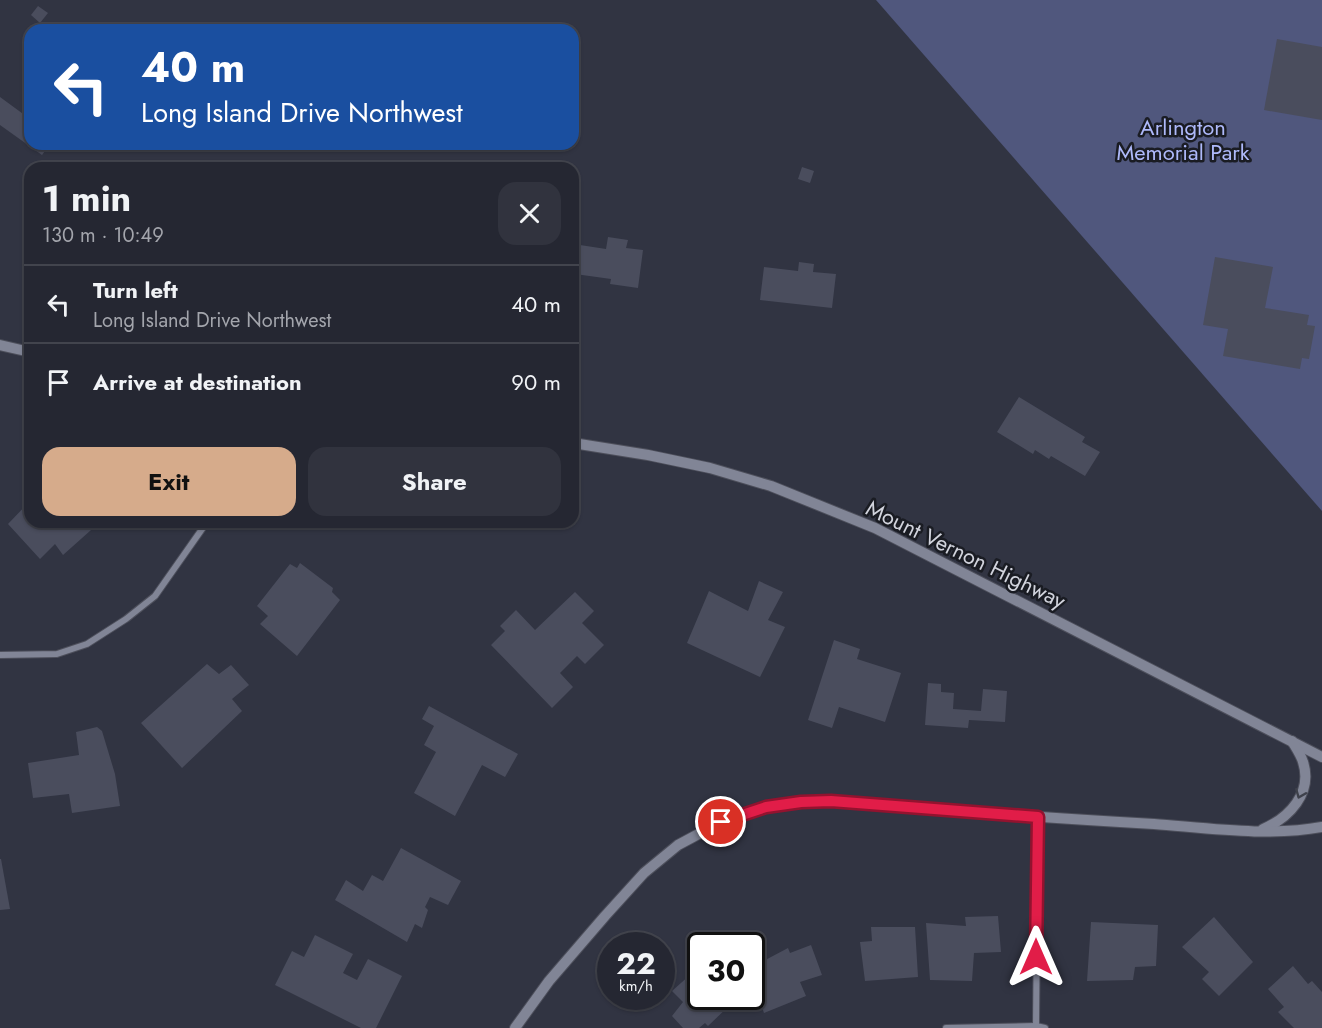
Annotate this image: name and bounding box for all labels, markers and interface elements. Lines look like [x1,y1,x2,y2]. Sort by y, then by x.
text: 40 m [141,37,245,98]
icon: left [42,48,120,126]
text: Long Island Drive Northwest [141,93,463,132]
park label: Arlington Memorial Park [1116,111,1250,168]
text: 1 min [42,172,131,224]
button: close [498,182,561,245]
text: 130 m · 10:49 [42,221,164,250]
text: Turn left [93,274,178,306]
icon: left [42,288,75,321]
text: 40 m [511,288,561,320]
text: Long Island Drive Northwest [93,306,331,335]
icon: arrive [42,366,75,399]
text: Arrive at destination [93,366,302,398]
text: 90 m [511,366,561,398]
button: Exit [42,447,296,516]
button: Share [308,447,561,516]
street label: Mount Vernon Highway [861,492,1072,616]
one-way arrow [1295,789,1308,799]
pin [695,796,746,847]
icon: arrive [704,805,737,838]
position arrow [1004,925,1068,989]
speed limit sign: 30 [687,932,765,1010]
text: 22 [616,942,656,985]
text: km/h [619,975,653,997]

